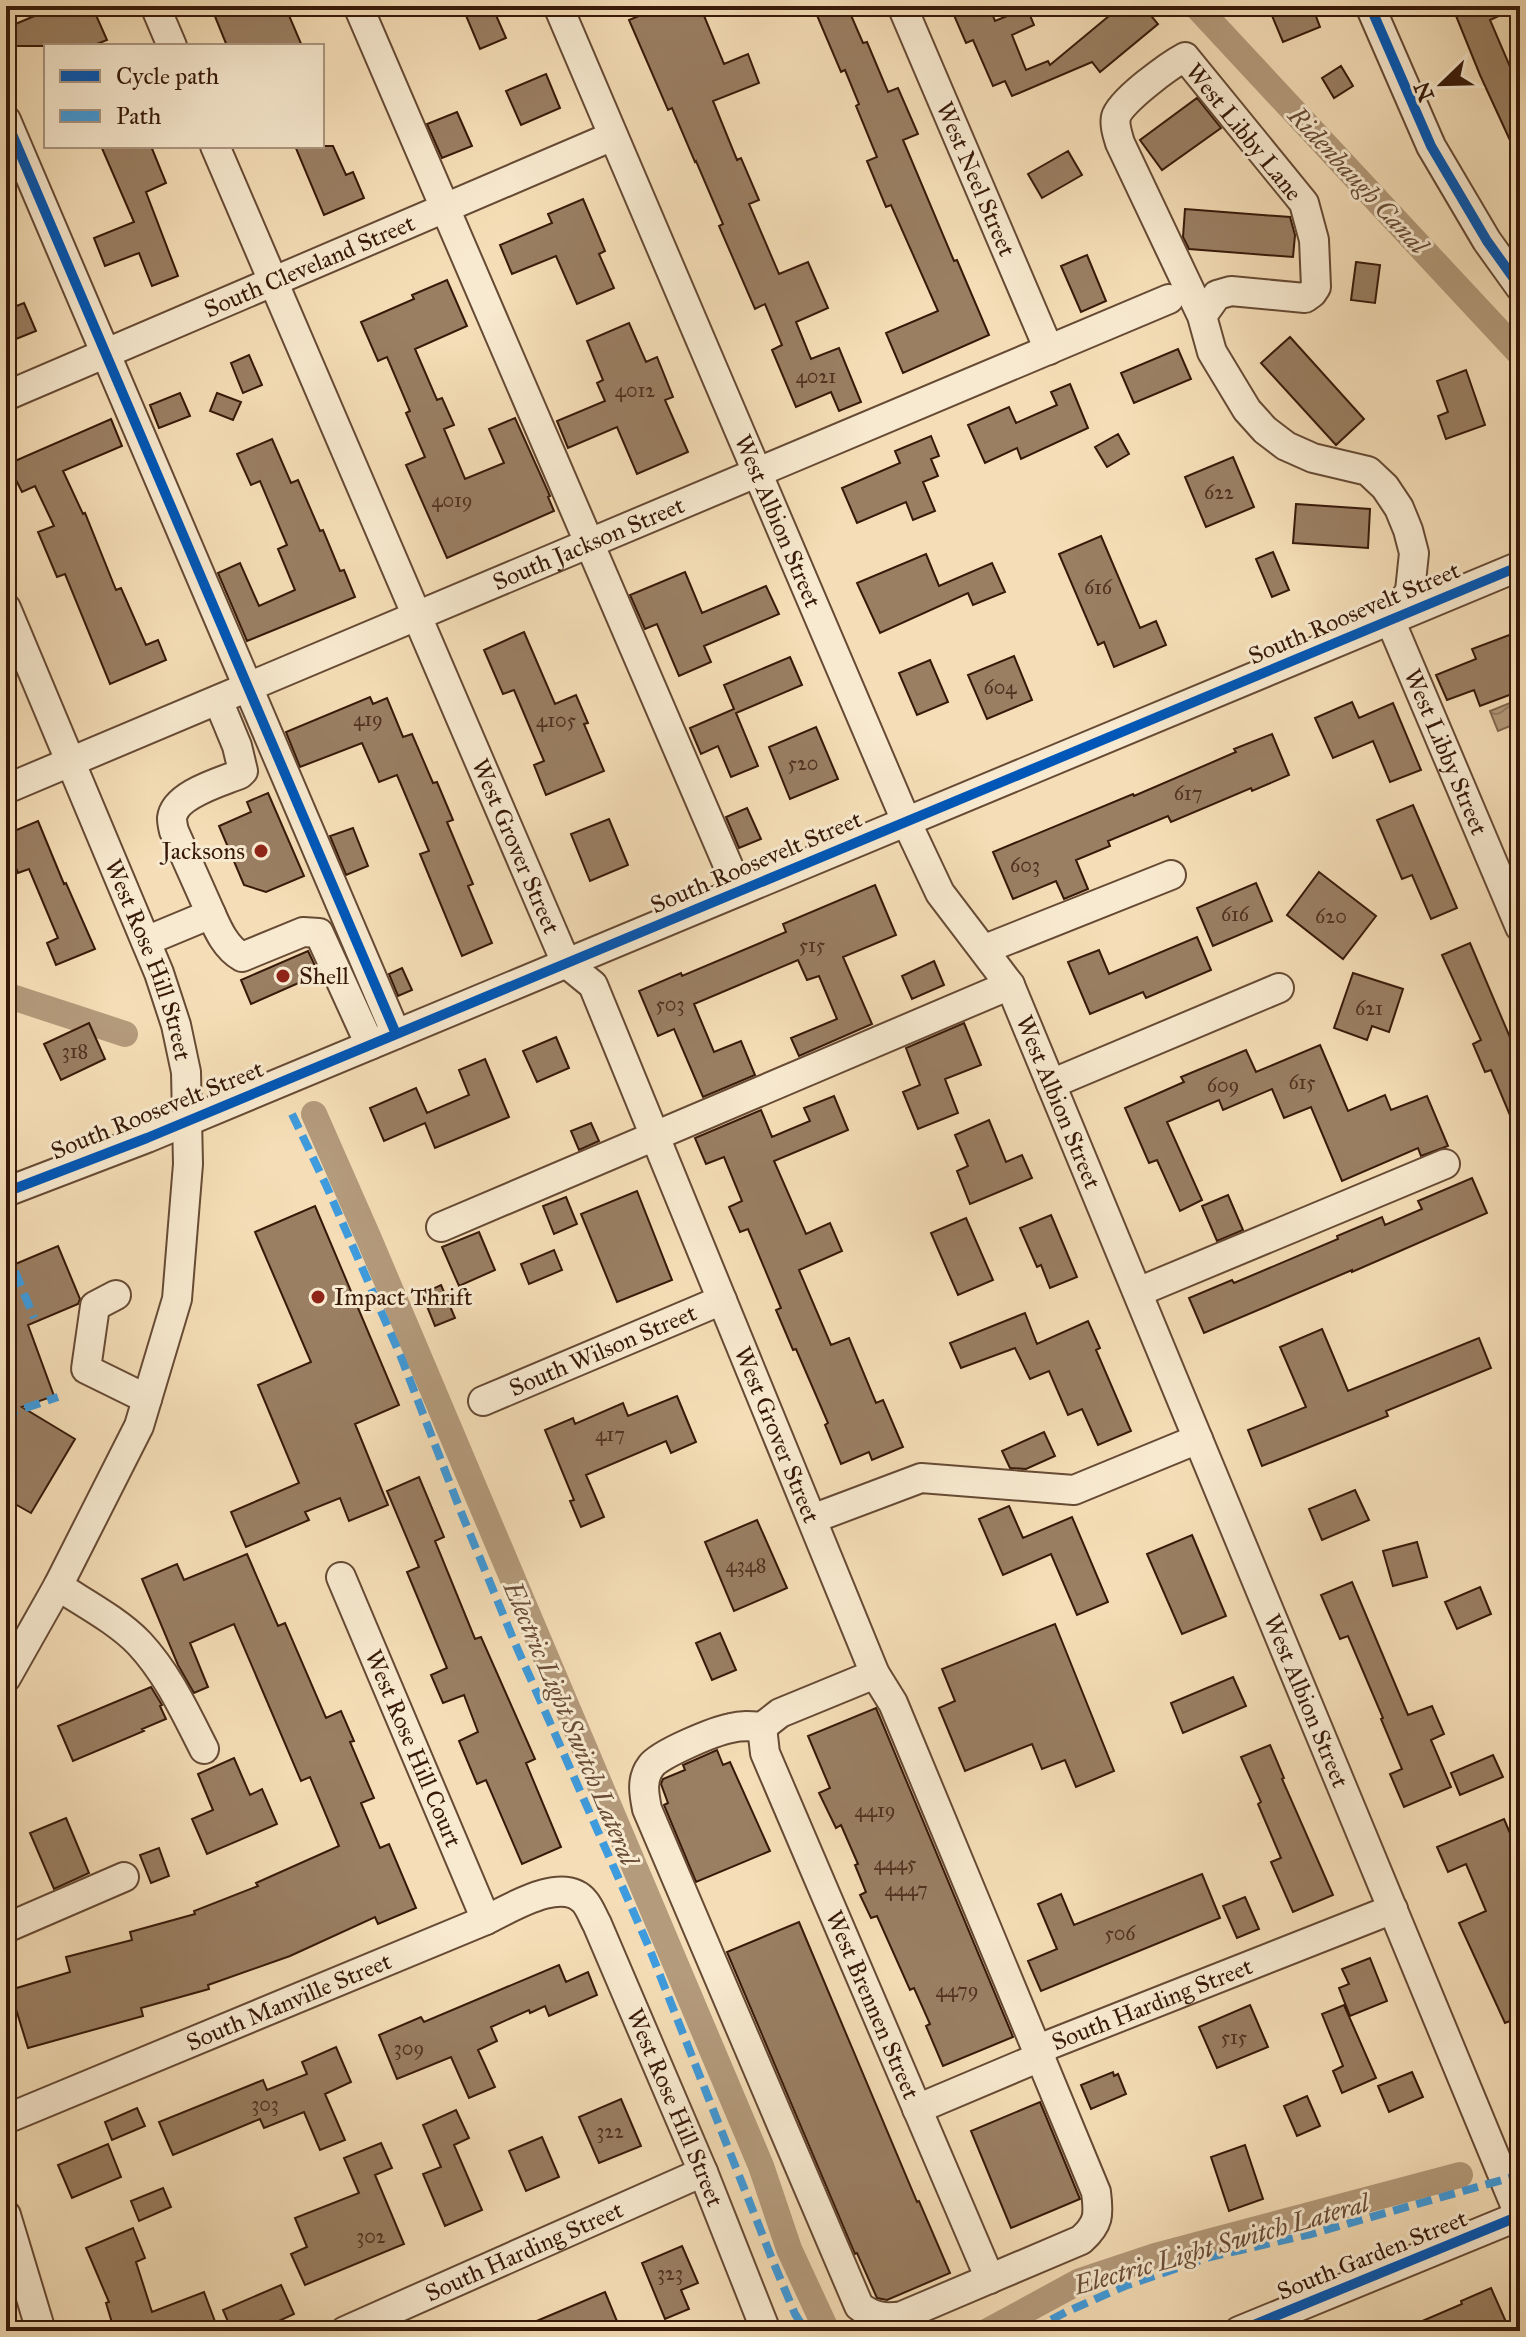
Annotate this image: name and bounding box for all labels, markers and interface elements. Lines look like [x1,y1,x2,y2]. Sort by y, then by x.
legend [44,44,324,148]
north arrow [1402,44,1482,124]
street label: West Libby Lane [1179,57,1309,207]
text: Cycle path [116,61,219,91]
text: N [1408,77,1440,105]
street label: West Neel Street [930,97,1022,261]
water label: Ridenbaugh Canal [1281,99,1436,262]
text: Path [116,101,161,131]
street label: South Cleveland Street [199,208,420,324]
house number: 4021 [796,364,836,388]
house number: 4012 [615,378,655,402]
street label: West Albion Street [728,430,828,612]
house number: 622 [1204,480,1234,504]
house number: 4019 [431,488,473,512]
street label: South Jackson Street [488,490,689,597]
street label: South Roosevelt Street [1244,555,1465,671]
house number: 616 [1084,575,1113,599]
street label: West Libby Street [1397,664,1494,840]
house number: 604 [983,675,1017,699]
house number: 419 [353,707,383,731]
house number: 4105 [536,708,576,732]
house number: 520 [788,751,818,775]
street label: West Grover Street [465,754,567,939]
house number: 617 [1174,781,1202,805]
street label: South Roosevelt Street [646,804,867,920]
place label: Jacksons [159,836,245,866]
marker: Jacksons [252,842,270,860]
house number: 603 [1010,853,1040,877]
street label: West Rose Hill Street [98,855,198,1064]
house number: 616 [1221,902,1250,926]
house number: 620 [1315,904,1347,928]
house number: 515 [799,933,825,957]
place label: Shell [299,961,350,991]
marker: Shell [274,967,292,985]
house number: 503 [656,992,684,1016]
house number: 621 [1355,996,1383,1020]
street label: West Albion Street [1009,1011,1108,1194]
house number: 318 [62,1039,88,1063]
street label: South Roosevelt Street [46,1053,268,1166]
house number: 615 [1288,1070,1316,1094]
house number: 609 [1207,1073,1239,1097]
place label: Impact Thrift [334,1282,473,1312]
marker: Impact Thrift [309,1288,327,1306]
street label: South Wilson Street [504,1297,701,1403]
street label: West Grover Street [728,1342,827,1528]
house number: 417 [595,1422,625,1446]
house number: 4348 [726,1553,766,1577]
water label: Electric Light Switch Lateral [496,1575,646,1872]
street label: West Albion Street [1257,1609,1356,1792]
street label: West Rose Hill Court [358,1645,469,1852]
house number: 4419 [855,1798,895,1822]
house number: 4445 [874,1851,916,1875]
house number: 4447 [884,1877,928,1901]
street label: West Brennen Street [819,1906,927,2104]
house number: 506 [1104,1921,1136,1945]
street label: South Manville Street [182,1946,396,2058]
street label: South Harding Street [1047,1951,1257,2057]
house number: 4479 [936,1978,978,2002]
street label: West Rose Hill Street [620,2004,730,2211]
house number: 515 [1221,2025,1247,2049]
house number: 309 [394,2036,424,2060]
house number: 303 [251,2092,279,2116]
house number: 322 [596,2119,624,2143]
water label: Electric Light Switch Lateral [1069,2186,1374,2302]
street label: South Harding Street [421,2194,628,2308]
street label: South Garden Street [1273,2203,1472,2307]
house number: 302 [356,2224,386,2248]
house number: 323 [657,2261,683,2285]

